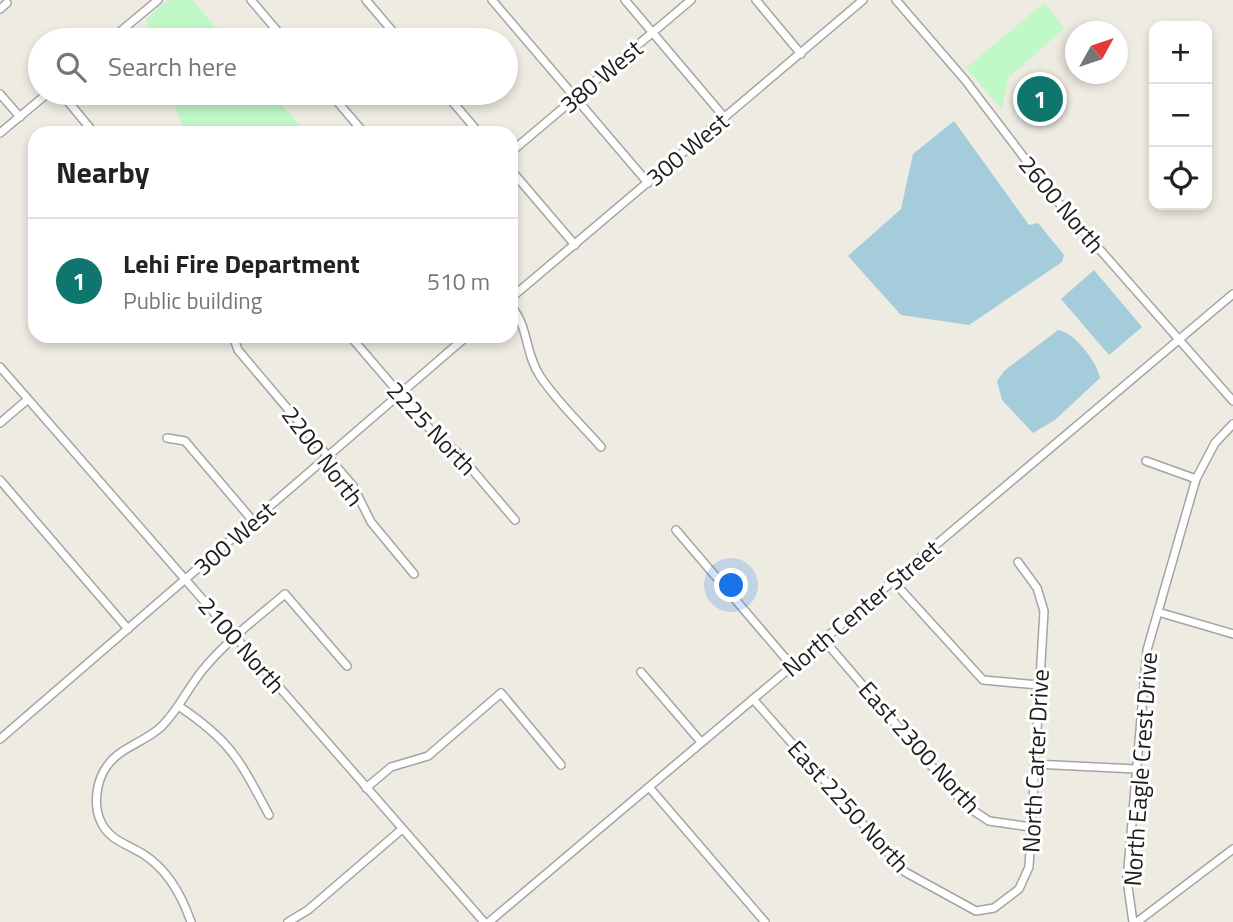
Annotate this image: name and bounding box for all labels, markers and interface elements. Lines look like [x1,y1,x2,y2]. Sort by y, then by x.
north arrow [1065,21,1128,84]
map controls [1149,21,1212,210]
button: + [1149,21,1212,84]
search box [28,28,518,105]
street label: 380 West [552,30,651,121]
text: Search here [108,47,237,86]
icon: search [52,48,90,86]
pin: 1 [1017,73,1063,125]
button: − [1149,84,1212,147]
street label: 300 West [638,103,737,194]
street label: 2600 North [1010,147,1114,261]
button: locate [1149,147,1212,210]
text: Nearby [56,149,149,195]
text: Lehi Fire Department [123,244,360,283]
text: 1 [73,264,85,299]
text: 510 m [427,264,490,299]
text: Public building [123,283,262,318]
street label: 2225 North [379,373,485,483]
street label: 2200 North [273,398,373,514]
street label: 300 West [185,492,283,584]
street label: North Center Street [774,530,949,685]
your location [714,568,748,602]
street label: 2100 North [190,589,294,701]
street label: North Eagle Crest Drive [1114,651,1166,887]
street label: North Carter Drive [1012,668,1058,854]
street label: East 2300 North [851,673,989,821]
street label: East 2250 North [780,732,918,880]

